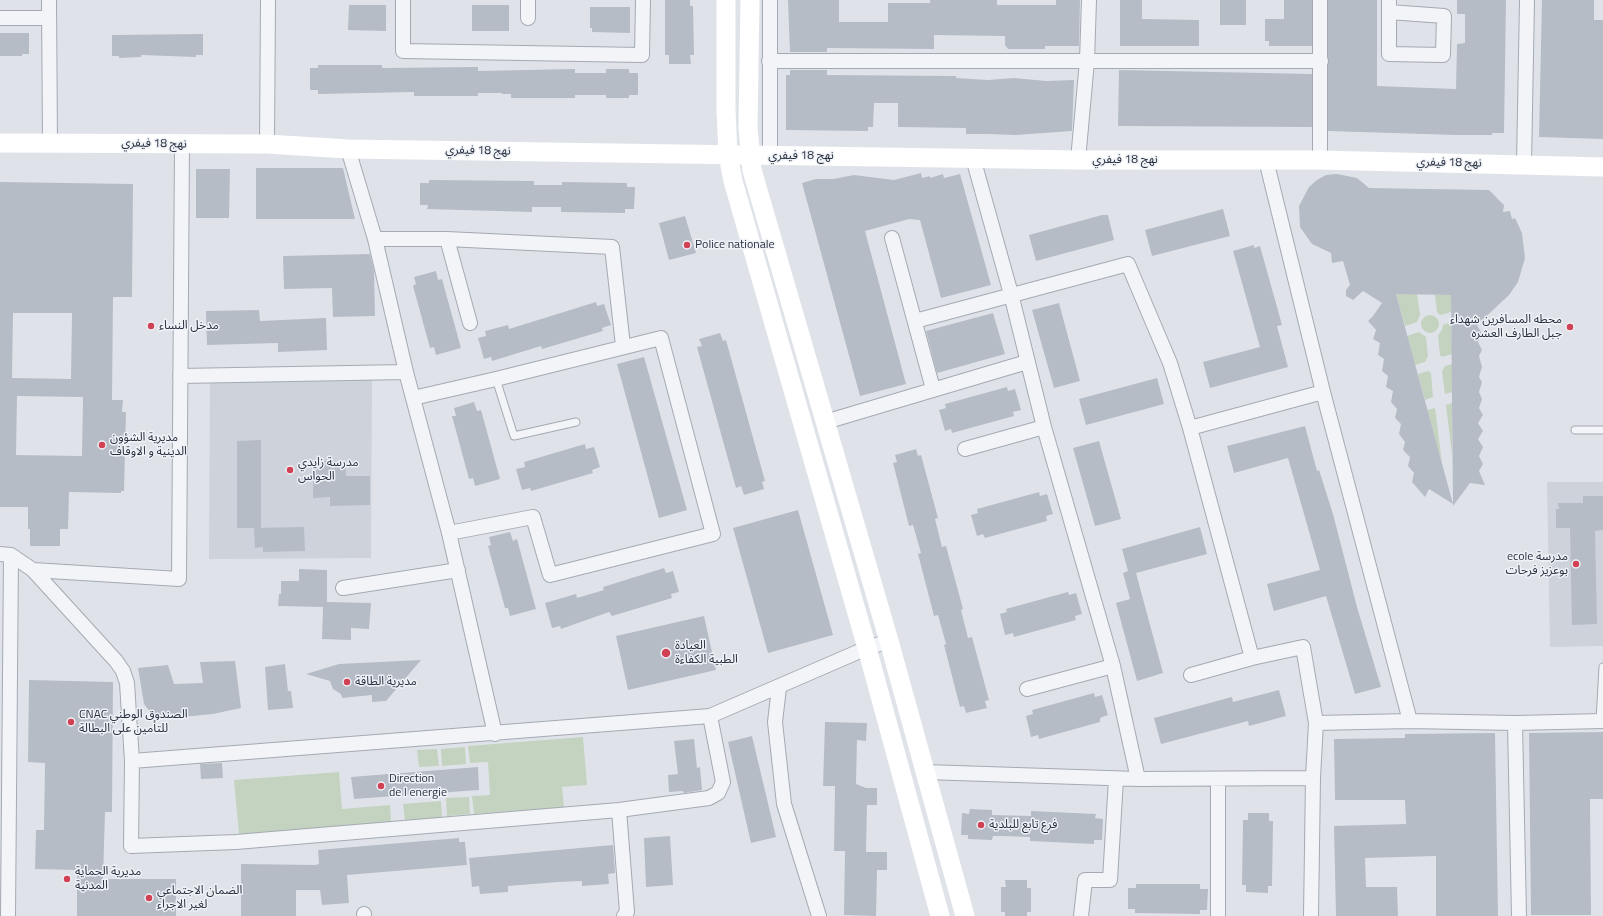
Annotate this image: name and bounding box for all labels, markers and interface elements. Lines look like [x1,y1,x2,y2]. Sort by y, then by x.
street label: نهج 18 فيفري [121,136,187,152]
street label: نهج 18 فيفري [445,143,511,159]
street label: نهج 18 فيفري [768,149,834,163]
street label: نهج 18 فيفري [1092,153,1158,167]
street label: نهج 18 فيفري [1416,155,1482,171]
place label: Police nationale [695,238,775,252]
marker: Police nationale [682,240,692,250]
place label: محطه المسافرين شهداء جبل الطارف العشره [1450,313,1562,341]
place label: مدخل النساء [159,319,219,333]
marker: مدخل النساء [146,321,156,331]
marker: محطه المسافرين شهداء جبل الطارف العشره [1565,322,1575,332]
place label: مديرية الشؤون الدينية و الاوقاف [110,431,187,459]
marker: مديرية الشؤون الدينية و الاوقاف [97,440,107,450]
place label: مدرسة زايدي الحواس [298,456,359,484]
marker: مدرسة زايدي الحواس [285,465,295,475]
place label: ecole مدرسة بوعزيز فرحات [1506,550,1568,578]
marker: ecole مدرسة بوعزيز فرحات [1571,559,1581,569]
place label: العيادة الطبية الكفاءة [675,639,738,667]
marker: العيادة الطبية الكفاءة [660,647,672,659]
place label: مديرية الطاقة [355,675,417,689]
marker: مديرية الطاقة [342,677,352,687]
place label: CNAC الصندوق الوطني للتأمين على البطالة [79,708,188,736]
marker: CNAC الصندوق الوطني للتأمين على البطالة [66,717,76,727]
place label: Direction de l energie [389,772,447,800]
marker: Direction de l energie [376,781,386,791]
place label: فرع تابع للبلدية [989,818,1057,832]
marker: فرع تابع للبلدية [976,820,986,830]
place label: مديرية الحماية المدنية [75,865,141,893]
marker: مديرية الحماية المدنية [62,874,72,884]
place label: الضمان الاجتماعي لغير الاجراء [157,884,242,912]
marker: الضمان الاجتماعي لغير الاجراء [144,893,154,903]

